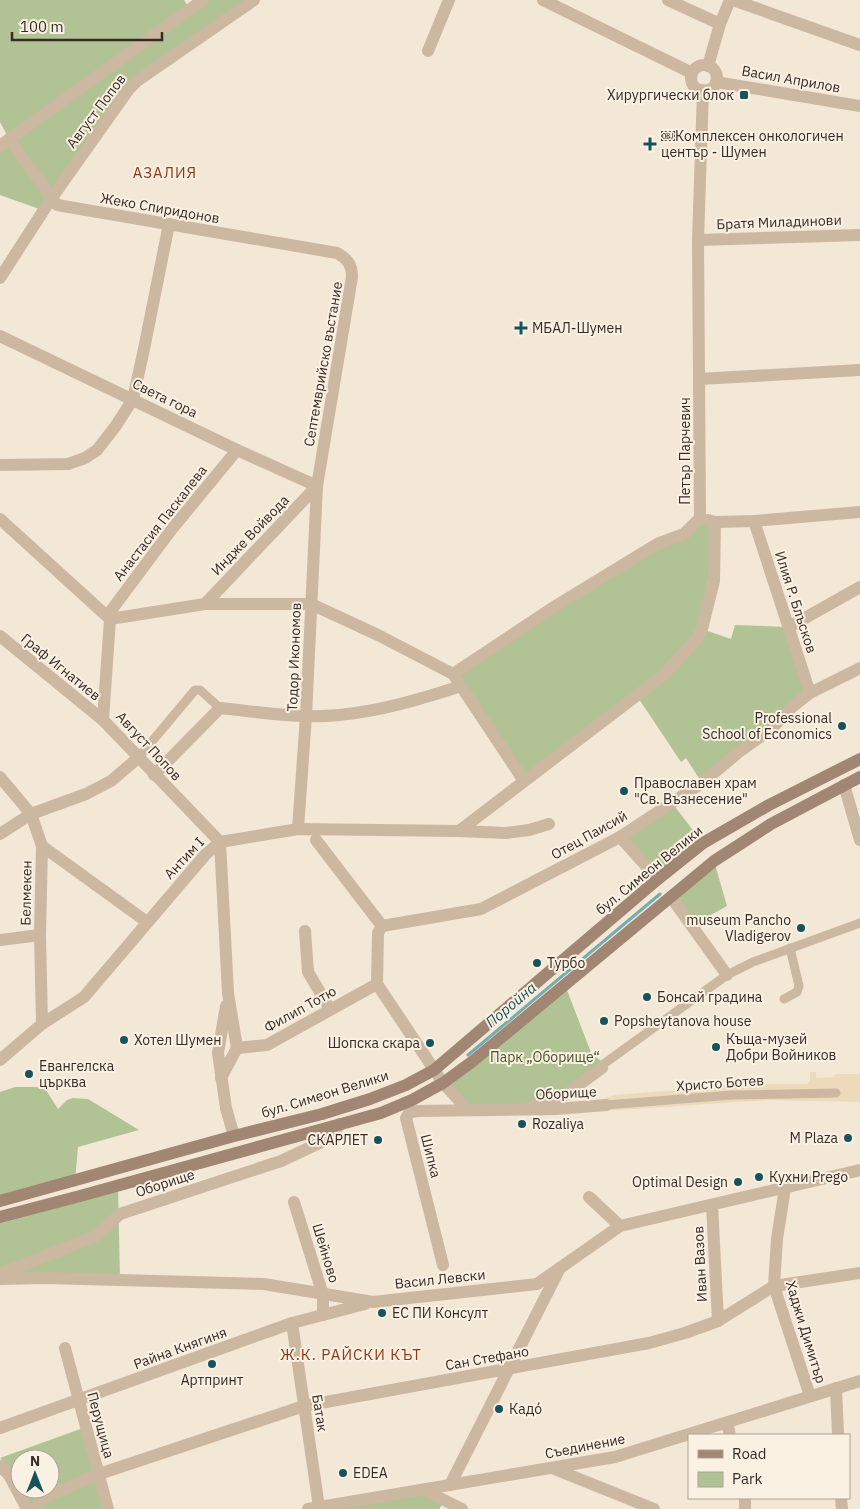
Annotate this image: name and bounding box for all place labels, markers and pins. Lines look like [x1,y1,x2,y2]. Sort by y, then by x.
place label: Хирургически блок [607,86,734,104]
marker: Хирургически блок [738,89,750,101]
place label: ￼Комплексен онкологичен център - Шумен [661,127,844,161]
marker: ￼Комплексен онкологичен център - Шумен [643,137,657,151]
place label: МБАЛ-Шумен [532,319,622,337]
marker: МБАЛ-Шумен [514,321,528,335]
place label: Professional School of Economics [702,709,832,743]
marker: Professional School of Economics [836,720,848,732]
place label: Православен храм "Св. Възнесение" [634,774,757,808]
marker: Православен храм "Св. Възнесение" [618,785,630,797]
place label: museum Pancho Vladigerov [686,911,791,945]
marker: museum Pancho Vladigerov [795,922,807,934]
place label: Турбо [547,954,586,972]
marker: Турбо [531,957,543,969]
place label: Бонсай градина [657,988,763,1006]
marker: Бонсай градина [641,991,653,1003]
place label: Popsheytanova house [614,1012,752,1030]
marker: Popsheytanova house [598,1015,610,1027]
place label: Къща-музей Добри Войников [726,1030,836,1064]
place label: Хотел Шумен [134,1031,221,1049]
marker: Хотел Шумен [118,1034,130,1046]
place label: Шопска скара [328,1034,421,1052]
marker: Шопска скара [424,1037,436,1049]
marker: Къща-музей Добри Войников [710,1041,722,1053]
place label: Евангелска църква [39,1057,115,1091]
marker: Евангелска църква [23,1068,35,1080]
place label: Rozaliya [532,1115,585,1133]
marker: Rozaliya [516,1118,528,1130]
place label: M Plaza [790,1129,839,1147]
place label: СКАРЛЕТ [307,1131,368,1149]
marker: M Plaza [842,1132,854,1144]
marker: СКАРЛЕТ [372,1134,384,1146]
place label: Кухни Prego [769,1168,848,1186]
marker: Кухни Prego [753,1171,765,1183]
place label: Optimal Design [632,1173,728,1191]
marker: Optimal Design [732,1176,744,1188]
place label: ЕС ПИ Консулт [392,1304,489,1322]
marker: ЕС ПИ Консулт [376,1307,388,1319]
marker: Артпринт [206,1358,218,1370]
place label: Артпринт [181,1371,244,1389]
place label: Кадó [509,1400,542,1418]
marker: Кадó [493,1403,505,1415]
place label: EDEA [353,1464,388,1482]
marker: EDEA [337,1467,349,1479]

